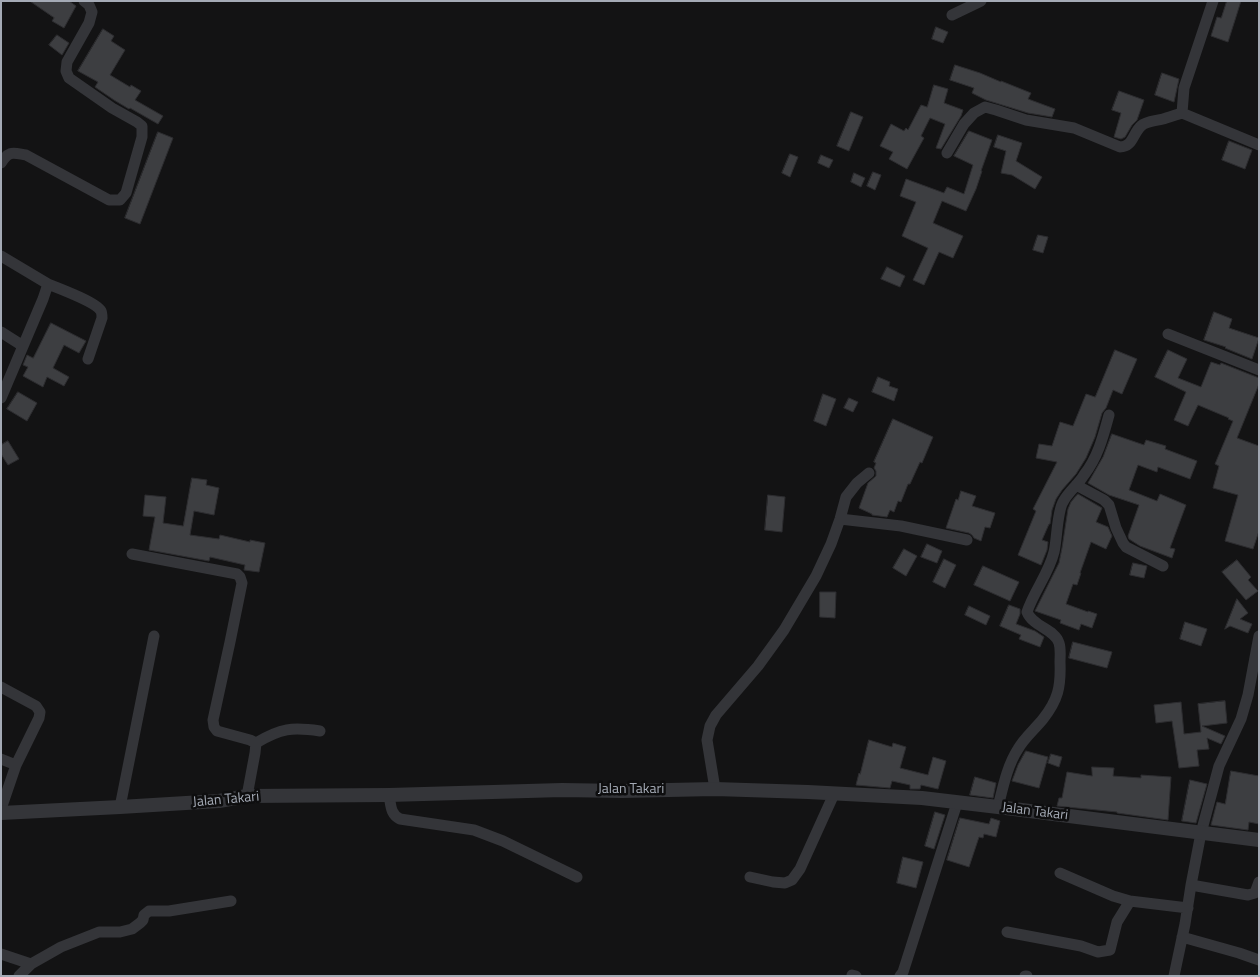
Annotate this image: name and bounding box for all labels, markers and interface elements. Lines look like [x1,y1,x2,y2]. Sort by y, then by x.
street label: Jalan Takari [598,782,664,798]
street label: Jalan Takari [192,789,260,811]
street label: Jalan Takari [1001,800,1069,824]

